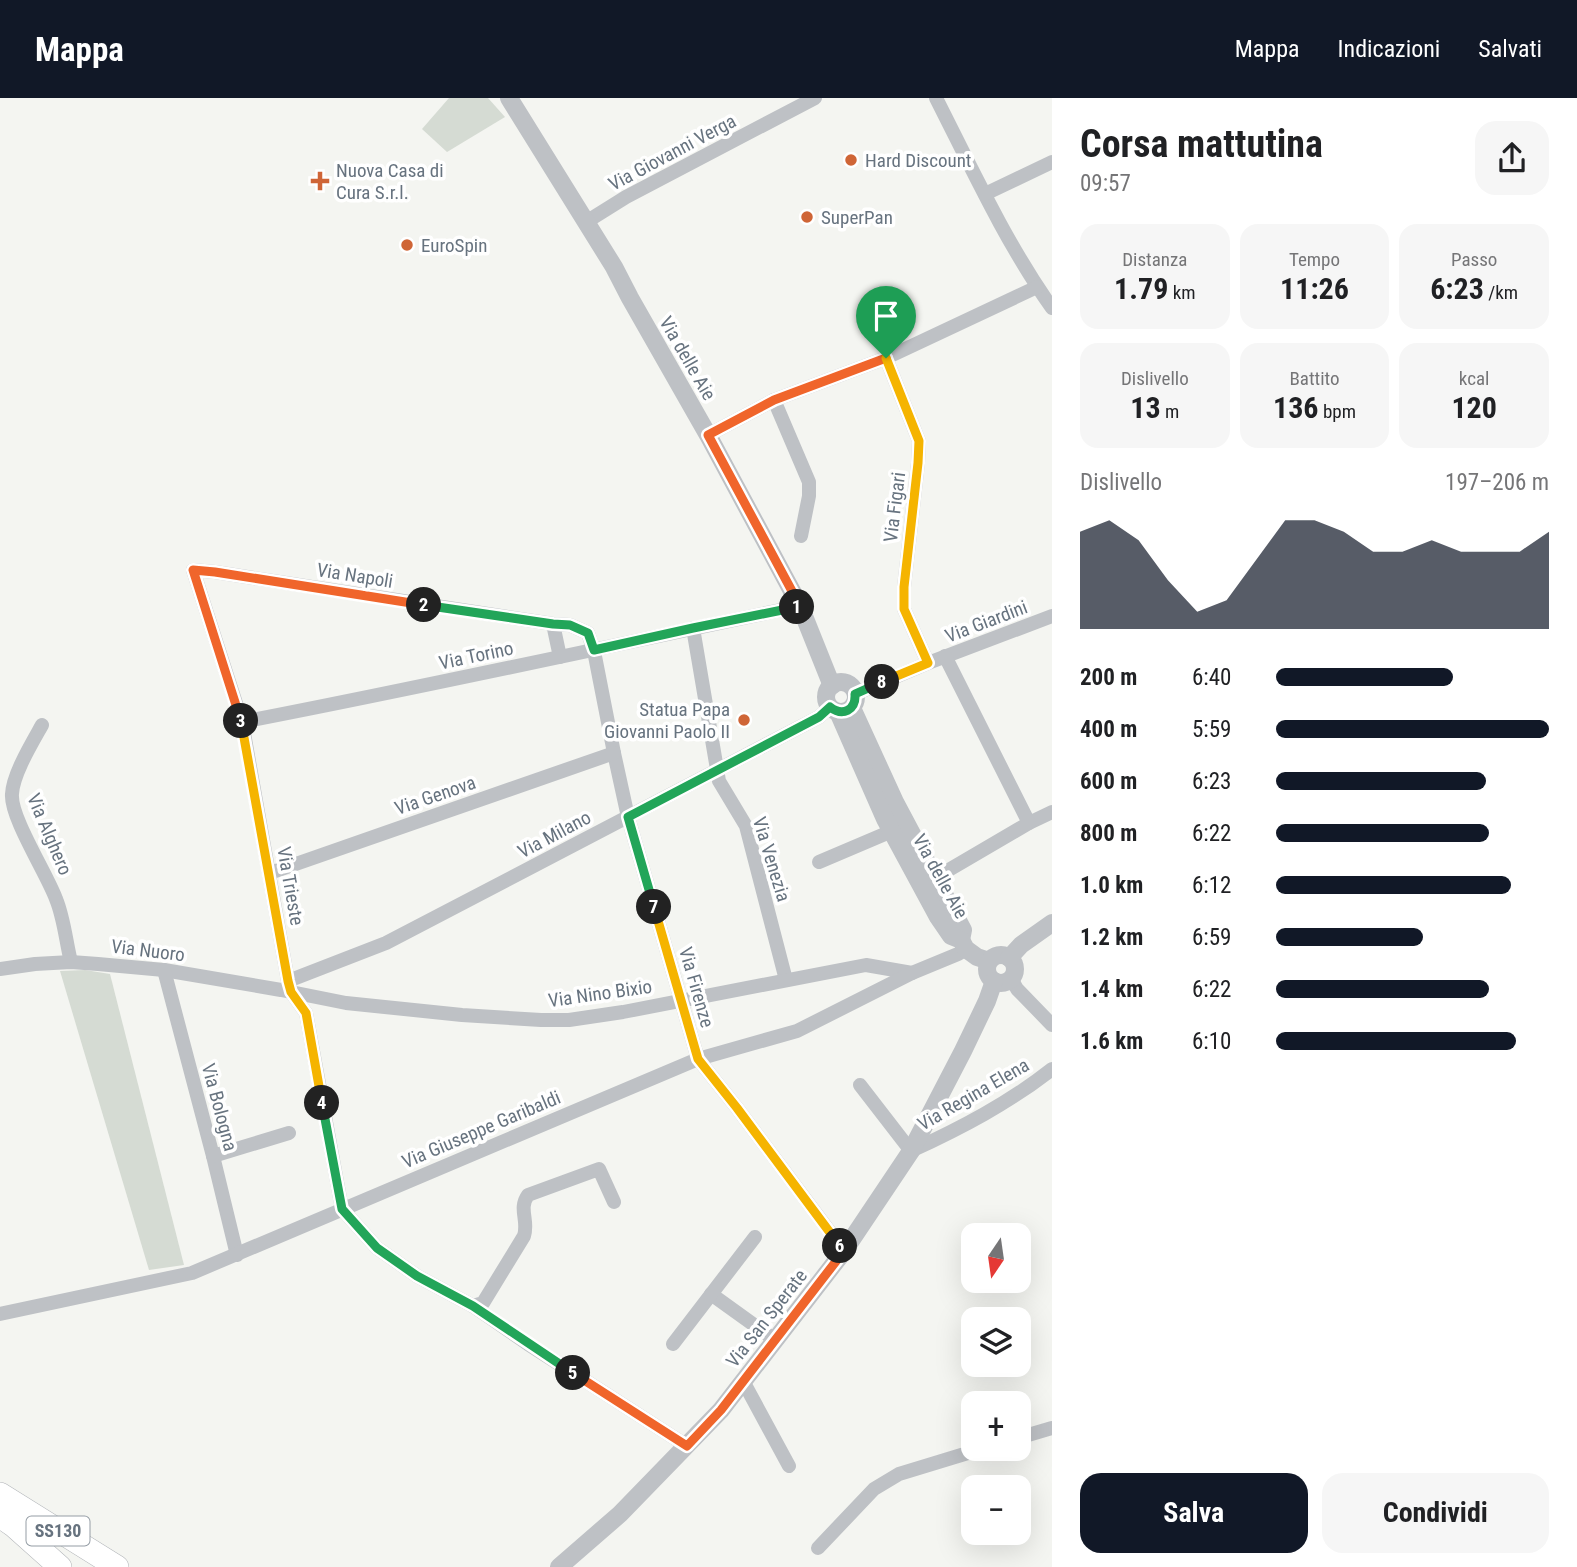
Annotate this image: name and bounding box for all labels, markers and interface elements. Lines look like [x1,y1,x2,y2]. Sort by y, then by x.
text: Mappa [35,30,124,69]
text: Mappa [1235,35,1300,63]
text: Indicazioni [1338,35,1440,63]
text: Salvati [1478,35,1542,63]
street label: Via Giovanni Verga [605,109,740,196]
button: share [1475,121,1549,195]
text: Corsa mattutina [1080,122,1323,166]
place label: Hard Discount [865,149,971,172]
marker: Hard Discount [843,152,859,168]
place label: Nuova Casa di Cura S.r.l. [336,159,444,204]
text: 09:57 [1080,170,1131,197]
marker: Nuova Casa di Cura S.r.l. [310,171,330,191]
place label: SuperPan [821,206,893,229]
marker: SuperPan [799,209,815,225]
place label: EuroSpin [421,234,487,257]
marker: EuroSpin [399,237,415,253]
text: Distanza [1122,248,1187,271]
text: Tempo [1289,248,1340,271]
text: Passo [1451,248,1497,271]
text: 1.79 [1114,271,1168,306]
text: 11:26 [1280,271,1349,306]
text: 6:23 [1430,271,1484,306]
text: km [1168,281,1196,304]
text: /km [1484,281,1518,304]
pin [856,286,916,358]
icon: arrive [867,297,905,335]
street label: Via delle Aie [654,312,721,404]
text: Dislivello [1121,367,1189,390]
text: Battito [1289,367,1340,390]
text: kcal [1459,367,1489,390]
text: 13 [1130,390,1161,425]
text: 136 [1273,390,1319,425]
text: 120 [1451,390,1497,425]
text: m [1161,400,1179,423]
text: bpm [1319,400,1356,423]
text: Dislivello [1080,469,1162,496]
text: 197–206 m [1445,469,1549,496]
street label: Via Figari [879,471,910,543]
street label: Via Napoli [315,558,395,593]
pin: 2 [406,588,442,622]
pin: 1 [780,589,814,624]
text: 2 [419,593,428,616]
text: 1 [792,595,801,618]
street label: Via Giardini [942,595,1031,648]
street label: Via Torino [437,636,515,675]
pin: 8 [864,664,900,700]
text: 200 m [1080,664,1137,691]
text: 6:40 [1192,664,1231,691]
text: 8 [877,670,886,693]
place label: Statua Papa Giovanni Paolo II [604,698,730,743]
pin: 3 [224,704,258,738]
text: 3 [236,709,245,732]
marker: Statua Papa Giovanni Paolo II [736,712,752,728]
text: 400 m [1080,716,1137,743]
text: 5:59 [1192,716,1231,743]
text: 600 m [1080,768,1137,795]
text: 6:23 [1192,768,1231,795]
street label: Via Genova [392,771,479,820]
street label: Via Alghero [22,790,77,878]
street label: Via Milano [514,806,595,863]
street label: Via Venezia [748,814,795,904]
text: 800 m [1080,820,1137,847]
text: 6:22 [1192,820,1231,847]
street label: Via delle Aie [908,830,973,923]
street label: Via Trieste [272,845,309,927]
text: 1.0 km [1080,872,1143,899]
text: 6:12 [1192,872,1231,899]
pin: 7 [636,890,672,924]
text: 7 [649,895,658,918]
text: 1.2 km [1080,924,1143,951]
text: 6:59 [1192,924,1231,951]
street label: Via Nuoro [110,935,186,966]
street label: Via Firenze [674,944,719,1030]
street label: Via Nino Bixio [547,975,654,1012]
text: 1.4 km [1080,976,1143,1003]
text: 6:22 [1192,976,1231,1003]
text: 1.6 km [1080,1028,1143,1055]
text: 6:10 [1192,1028,1231,1055]
street label: Via Regina Elena [913,1053,1033,1136]
street label: Via Bologna [197,1061,242,1154]
pin: 4 [304,1086,340,1121]
street label: Via Giuseppe Garibaldi [398,1086,564,1173]
text: 4 [317,1091,326,1114]
north arrow [961,1223,1031,1293]
map controls [961,1223,1031,1545]
pin: 6 [822,1228,858,1264]
text: 6 [835,1234,844,1257]
street label: Via San Sperate [721,1265,812,1372]
button: layers [961,1307,1031,1377]
pin: 5 [556,1356,590,1390]
text: 5 [568,1361,577,1384]
button: + [961,1391,1031,1461]
button: Salva [1080,1473,1308,1553]
button: Condividi [1322,1473,1549,1553]
button: − [961,1475,1031,1545]
road number: SS130 [27,1516,90,1546]

